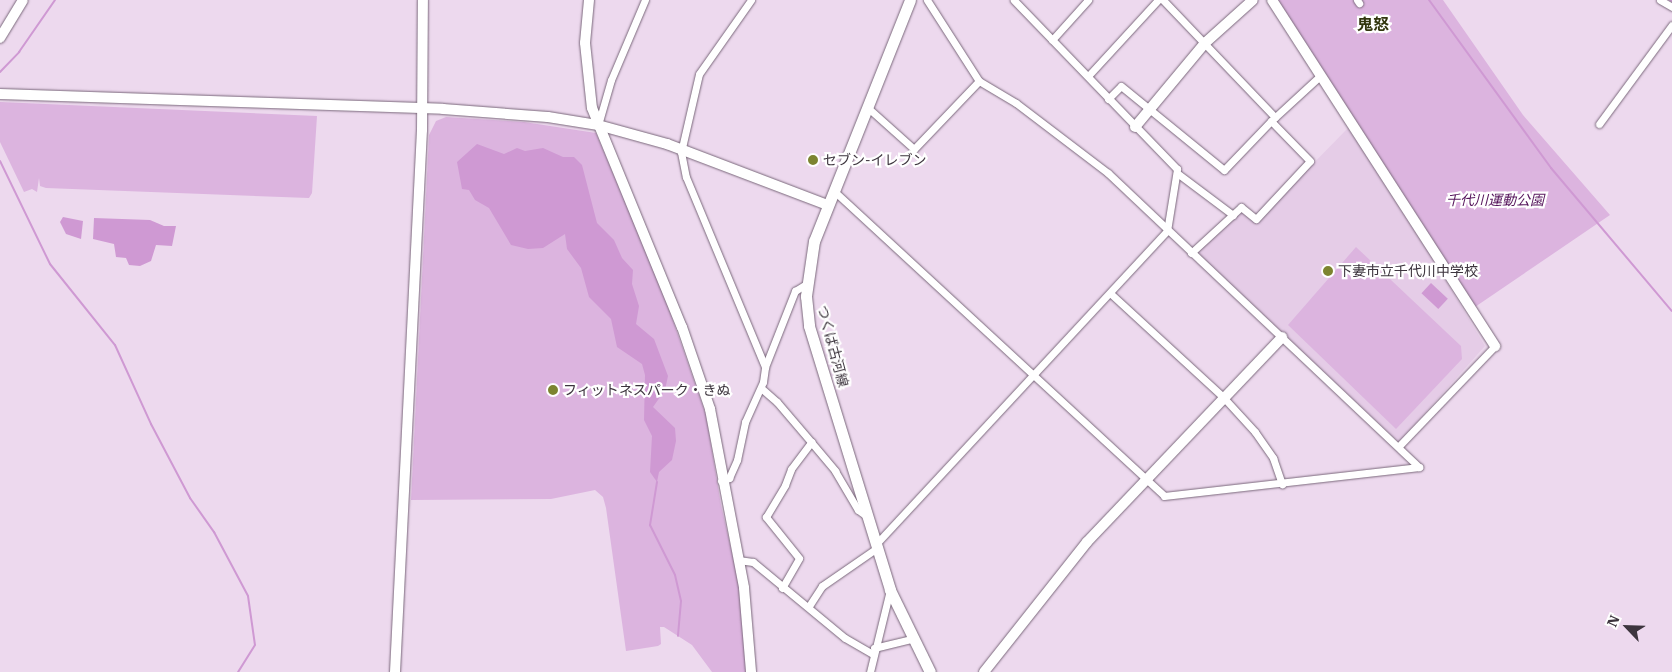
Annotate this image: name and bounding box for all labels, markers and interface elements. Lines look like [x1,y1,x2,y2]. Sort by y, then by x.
district label: 鬼怒 [1357,14,1389,34]
place label: セブン-イレブン [823,152,927,168]
marker: セブン-イレブン [807,154,819,166]
park label: 千代川運動公園 [1446,192,1544,208]
place label: 下妻市立千代川中学校 [1338,263,1478,279]
marker: 下妻市立千代川中学校 [1322,265,1334,277]
street label: つくば古河線 [814,303,852,389]
place label: フィットネスパーク・きぬ [563,382,731,398]
marker: フィットネスパーク・きぬ [547,384,559,396]
north arrow [1602,602,1652,652]
text: N [1603,612,1624,630]

